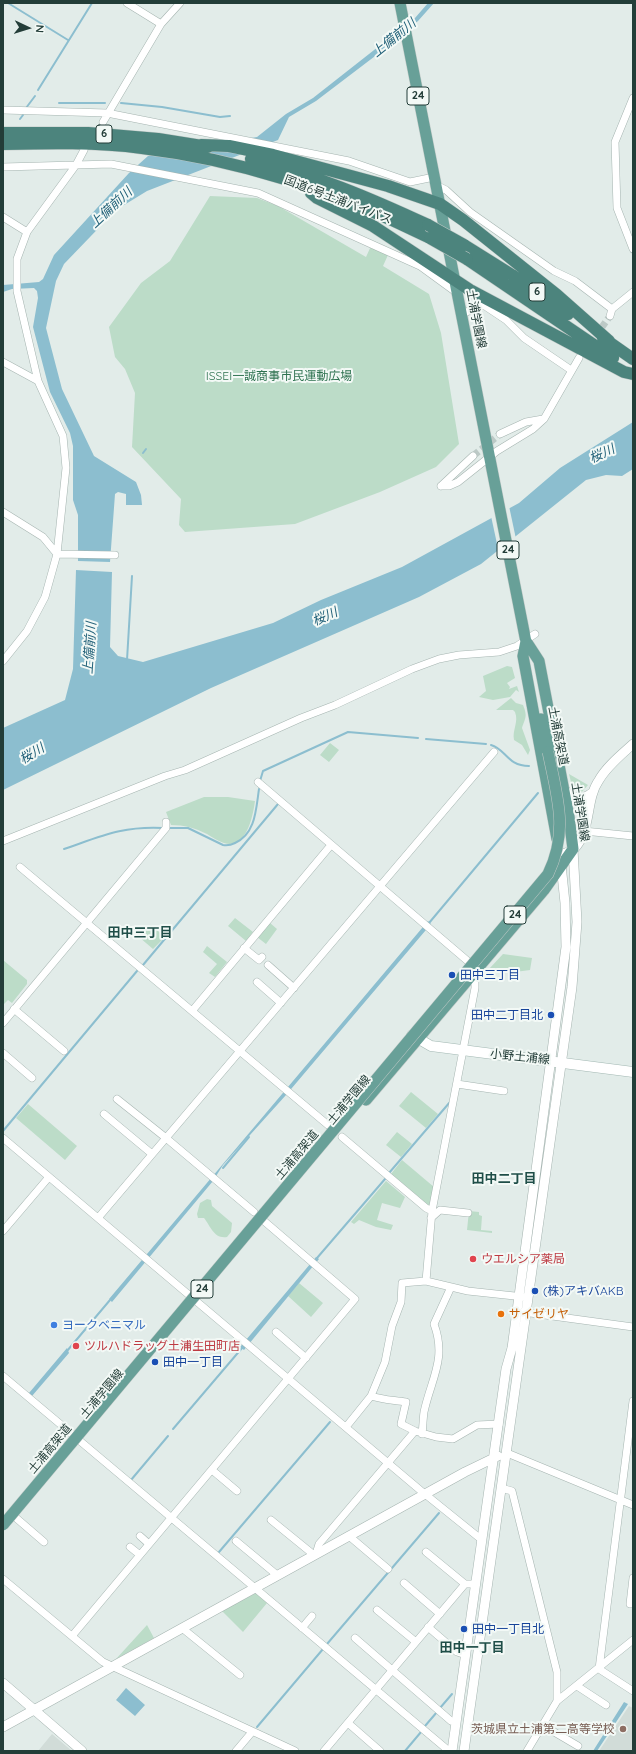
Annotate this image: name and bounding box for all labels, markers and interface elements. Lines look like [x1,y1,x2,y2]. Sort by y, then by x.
north arrow [8,8,48,48]
water label: 上備前川 [369,16,419,60]
text: N [33,24,47,33]
road number: 24 [407,87,429,105]
road number: 6 [96,125,112,143]
street label: 国道6号土浦バイパス [282,173,394,227]
water label: 上備前川 [87,185,135,231]
road number: 6 [529,283,545,301]
street label: 土浦学園線 [463,288,489,350]
park label: ISSEI一誠商事市民運動広場 [206,369,352,383]
water label: 桜川 [587,441,617,467]
road number: 24 [497,541,519,559]
water label: 桜川 [310,605,340,629]
water label: 上備前川 [80,622,100,674]
street label: 土浦高架道 [545,705,571,767]
water label: 桜川 [17,741,47,767]
street label: 土浦学園線 [568,781,592,843]
road number: 24 [504,906,526,924]
district label: 田中三丁目 [108,925,172,941]
place label: 田中三丁目 [460,968,520,982]
marker: 田中三丁目 [447,970,457,980]
place label: 田中二丁目北 [471,1008,543,1022]
marker: 田中二丁目北 [546,1010,556,1020]
street label: 小野土浦線 [489,1047,551,1067]
street label: 土浦学園線 [324,1072,374,1128]
street label: 土浦高架道 [272,1127,322,1183]
district label: 田中二丁目 [472,1171,536,1187]
place label: ウエルシア薬局 [481,1252,565,1266]
marker: ウエルシア薬局 [468,1254,478,1264]
road number: 24 [191,1280,213,1298]
place label: (株)アキバAKB [543,1284,624,1298]
marker: (株)アキバAKB [530,1286,540,1296]
place label: サイゼリヤ [509,1307,569,1321]
marker: サイゼリヤ [496,1309,506,1319]
place label: ヨークベニマル [62,1318,146,1332]
marker: ヨークベニマル [49,1320,59,1330]
place label: ツルハドラッグ土浦生田町店 [84,1339,240,1353]
marker: ツルハドラッグ土浦生田町店 [71,1341,81,1351]
place label: 田中一丁目 [163,1355,223,1369]
marker: 田中一丁目 [150,1357,160,1367]
street label: 土浦学園線 [77,1366,127,1422]
street label: 土浦高架道 [25,1421,75,1477]
place label: 田中一丁目北 [472,1622,544,1636]
marker: 田中一丁目北 [459,1624,469,1634]
district label: 田中一丁目 [440,1640,504,1656]
place label: 茨城県立土浦第二高等学校 [471,1722,615,1736]
marker: 茨城県立土浦第二高等学校 [618,1724,628,1734]

